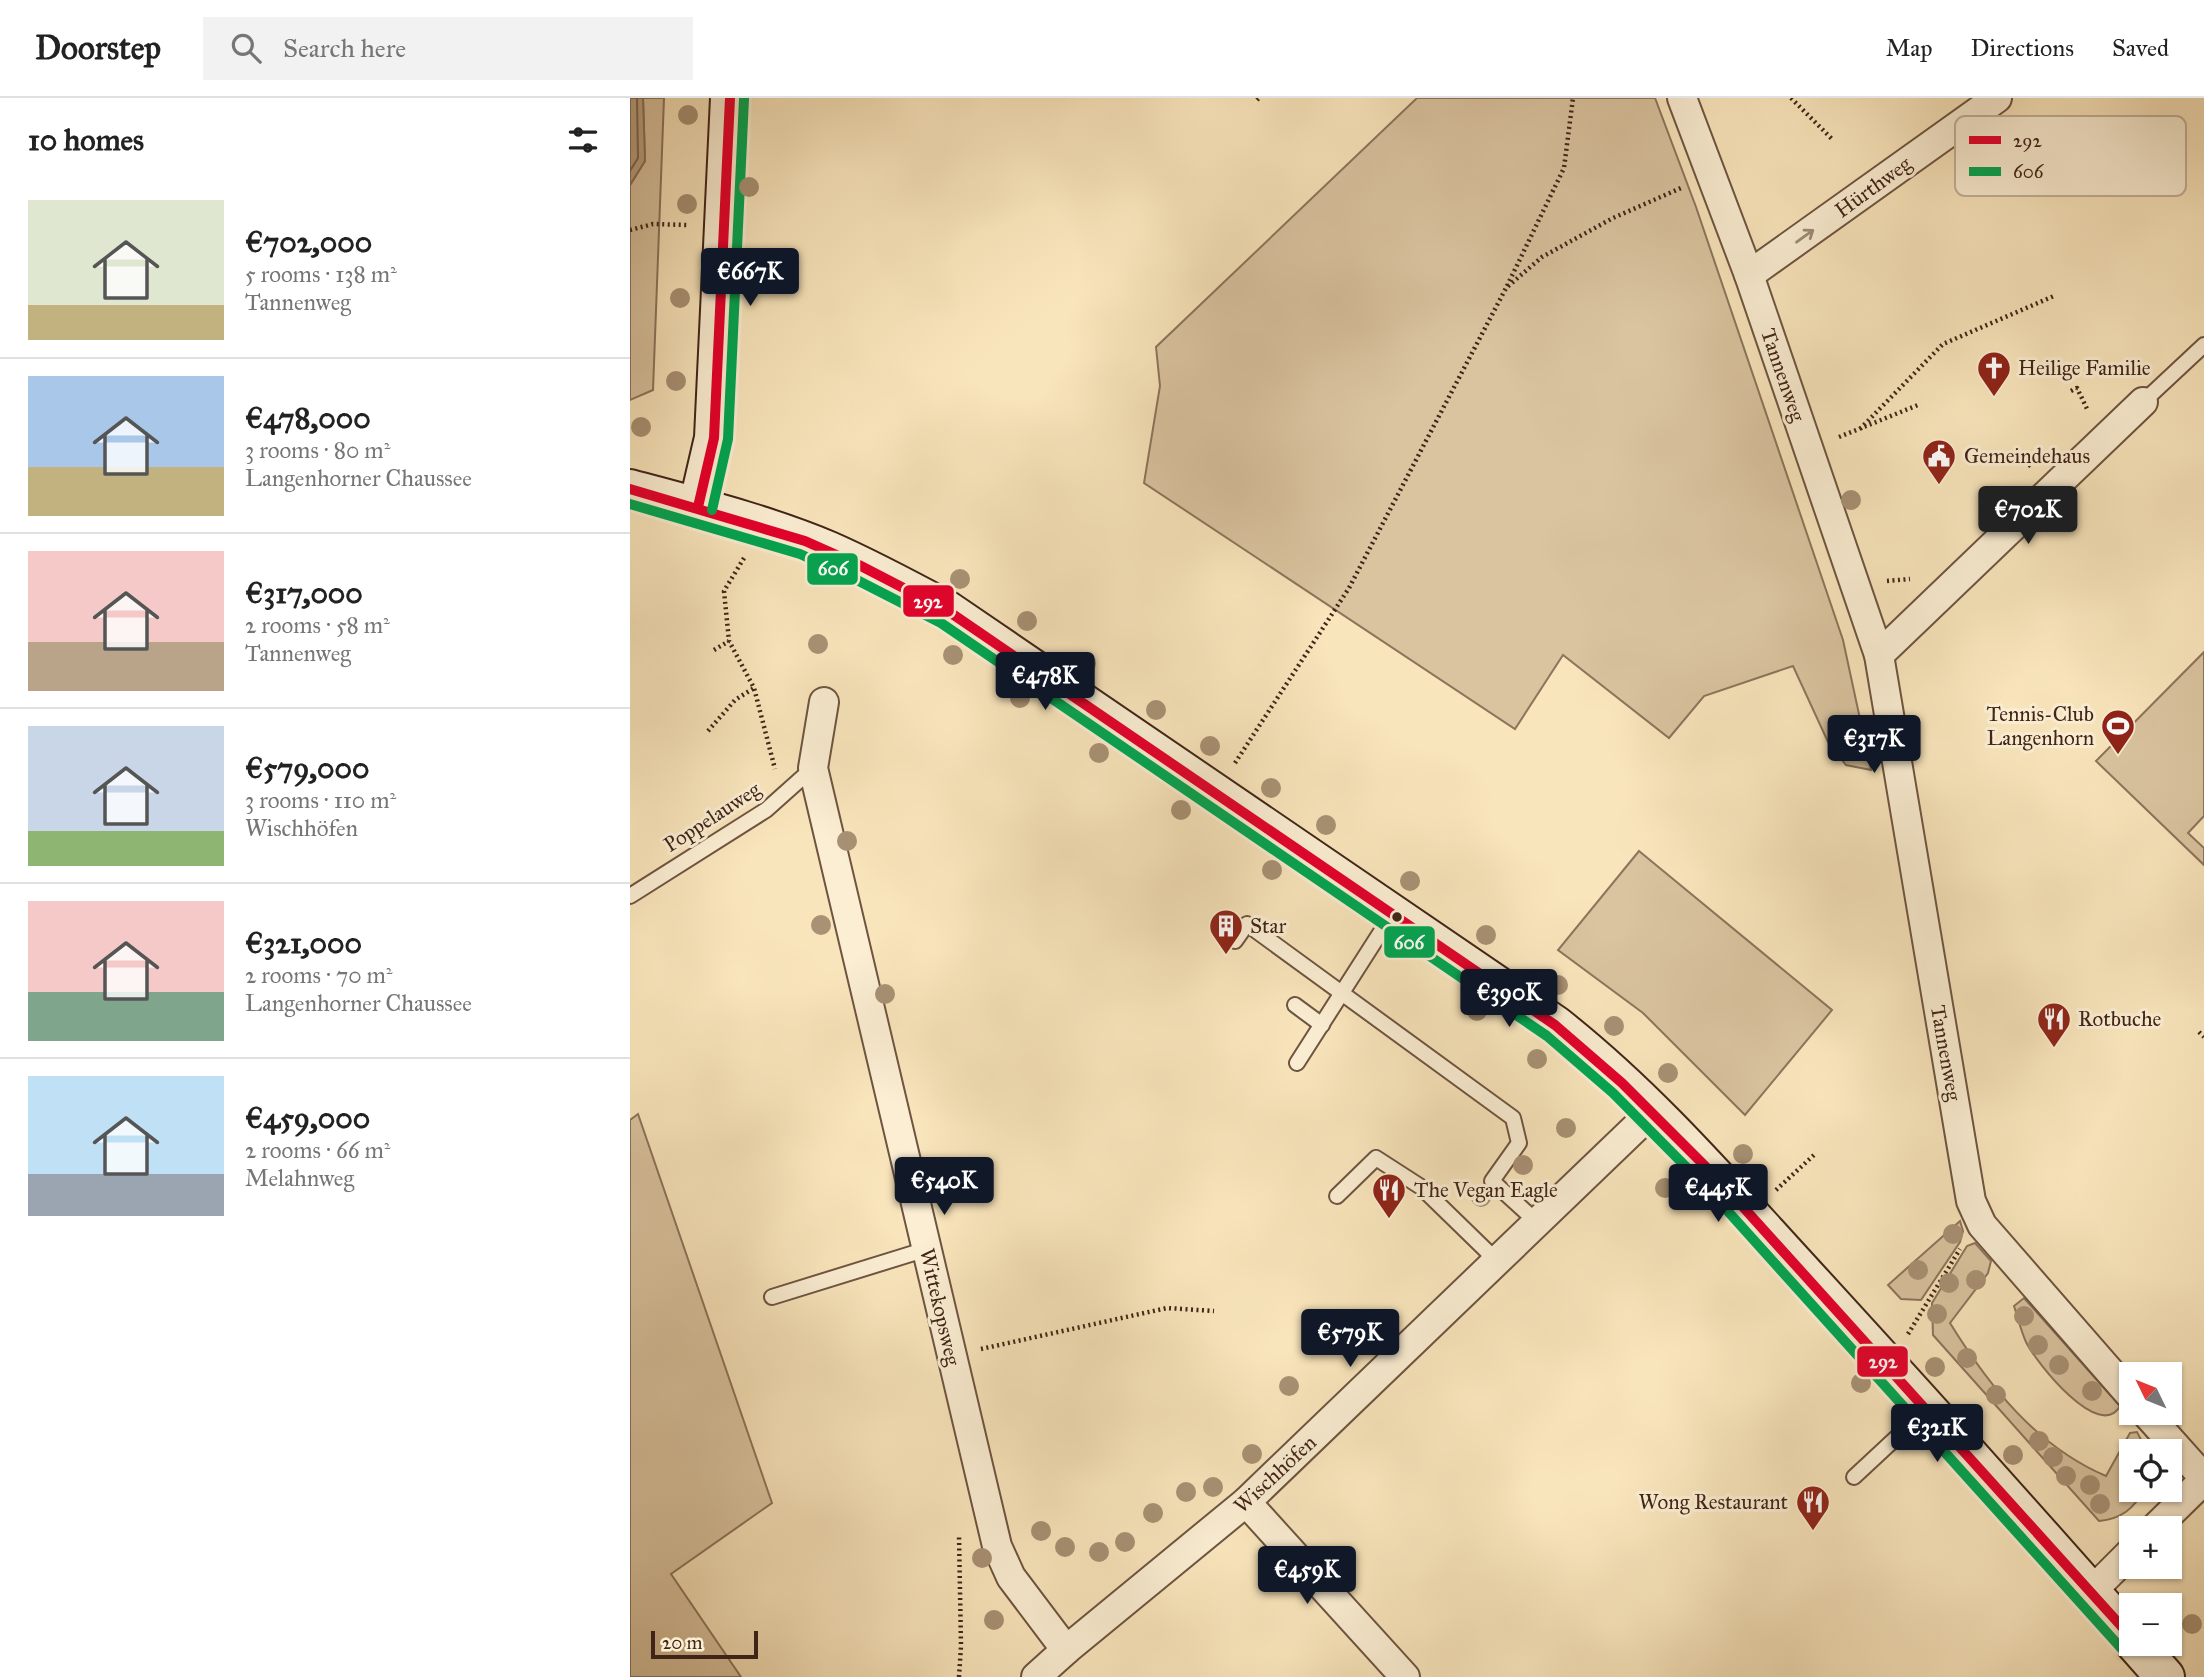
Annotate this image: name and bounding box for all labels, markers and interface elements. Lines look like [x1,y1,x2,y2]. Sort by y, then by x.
search box [203,17,693,80]
text: Doorstep [35,28,161,68]
icon: search [227,29,265,67]
text: Search here [283,32,406,64]
text: Map [1886,33,1933,63]
text: Directions [1971,33,2074,63]
text: Saved [2112,33,2169,63]
legend [1955,116,2186,196]
icon: filters [564,121,602,159]
text: 10 homes [28,122,144,158]
text: 292 [2013,129,2043,152]
street label: Hürthweg [1830,150,1916,223]
text: 606 [2013,160,2045,183]
text: €702,000 [245,224,372,260]
icon: home [84,228,168,312]
one-way arrow [1795,229,1814,243]
pin: €667K [701,248,799,308]
text: €667K [717,257,783,285]
text: 5 rooms · 138 m² [245,260,397,288]
text: Tannenweg [245,288,351,316]
street label: Tannenweg [1755,325,1811,425]
church icon: Heilige Familie [1975,349,2013,398]
place label: Heilige Familie [2018,355,2151,381]
text: €478,000 [245,400,371,436]
icon: home [84,404,168,488]
text: 3 rooms · 80 m² [245,436,390,464]
public building icon: Gemeindehaus [1920,437,1958,486]
place label: Gemeindehaus [1964,443,2090,469]
text: Langenhorner Chaussee [245,464,472,492]
pin: €702K [1979,486,2077,546]
text: €702K [1994,495,2062,523]
line badge: 606 [806,552,859,586]
text: 606 [818,557,850,580]
text: €317,000 [245,575,363,611]
icon: home [84,579,168,663]
line badge: 292 [902,584,955,618]
text: 292 [914,590,943,614]
text: 2 rooms · 58 m² [245,611,390,639]
text: Tannenweg [245,639,351,667]
pin: €478K [996,652,1094,712]
text: €478K [1012,661,1078,689]
place label: Tennis-Club Langenhorn [1987,701,2094,751]
sports icon: Tennis-Club Langenhorn [2099,707,2137,756]
pin: €317K [1825,716,1923,775]
text: €317K [1844,724,1904,752]
text: €579,000 [245,750,369,786]
icon: home [84,754,168,838]
street label: Poppelauweg [659,776,765,858]
text: 3 rooms · 110 m² [245,786,396,814]
text: Wischhöfen [245,814,358,842]
building icon: Star [1207,907,1245,956]
unlabelled marker [1390,910,1404,924]
place label: Star [1250,913,1286,939]
text: €321,000 [245,925,362,961]
line badge: 606 [1383,925,1436,959]
icon: home [84,929,168,1013]
text: 606 [1394,931,1426,954]
text: 2 rooms · 70 m² [245,961,393,989]
pin: €390K [1460,970,1558,1029]
text: €390K [1476,978,1542,1006]
text: Langenhorner Chaussee [245,989,472,1017]
restaurant icon: Rotbuche [2035,1000,2073,1049]
street label: Tannenweg [1925,1003,1967,1103]
place label: Rotbuche [2078,1006,2162,1032]
text: €459,000 [245,1100,370,1136]
icon: home [84,1104,168,1188]
text: 2 rooms · 66 m² [245,1136,390,1164]
pin: €540K [895,1158,993,1217]
text: Melahnweg [245,1164,354,1192]
pin: €445K [1669,1164,1767,1224]
text: €540K [911,1166,977,1194]
restaurant icon: The Vegan Eagle [1370,1171,1408,1220]
text: €445K [1685,1173,1751,1201]
place label: The Vegan Eagle [1414,1177,1558,1203]
street label: Wittekopsweg [914,1246,966,1368]
pin: €579K [1301,1310,1399,1369]
text: €579K [1317,1318,1383,1346]
line badge: 292 [1856,1345,1909,1378]
text: 292 [1869,1350,1898,1374]
north arrow [2119,1362,2182,1424]
map controls [2119,1362,2182,1656]
pin: €321K [1888,1404,1986,1464]
text: €321K [1907,1413,1967,1441]
street label: Wischhöfen [1228,1429,1322,1519]
button: locate [2119,1439,2182,1502]
restaurant icon: Wong Restaurant [1794,1483,1832,1532]
place label: Wong Restaurant [1639,1489,1789,1515]
button: + [2119,1516,2182,1579]
pin: €459K [1258,1546,1356,1606]
text: €459K [1274,1555,1340,1583]
button: − [2119,1593,2182,1656]
scale bar [651,1628,758,1660]
text: 20 m [662,1631,703,1654]

